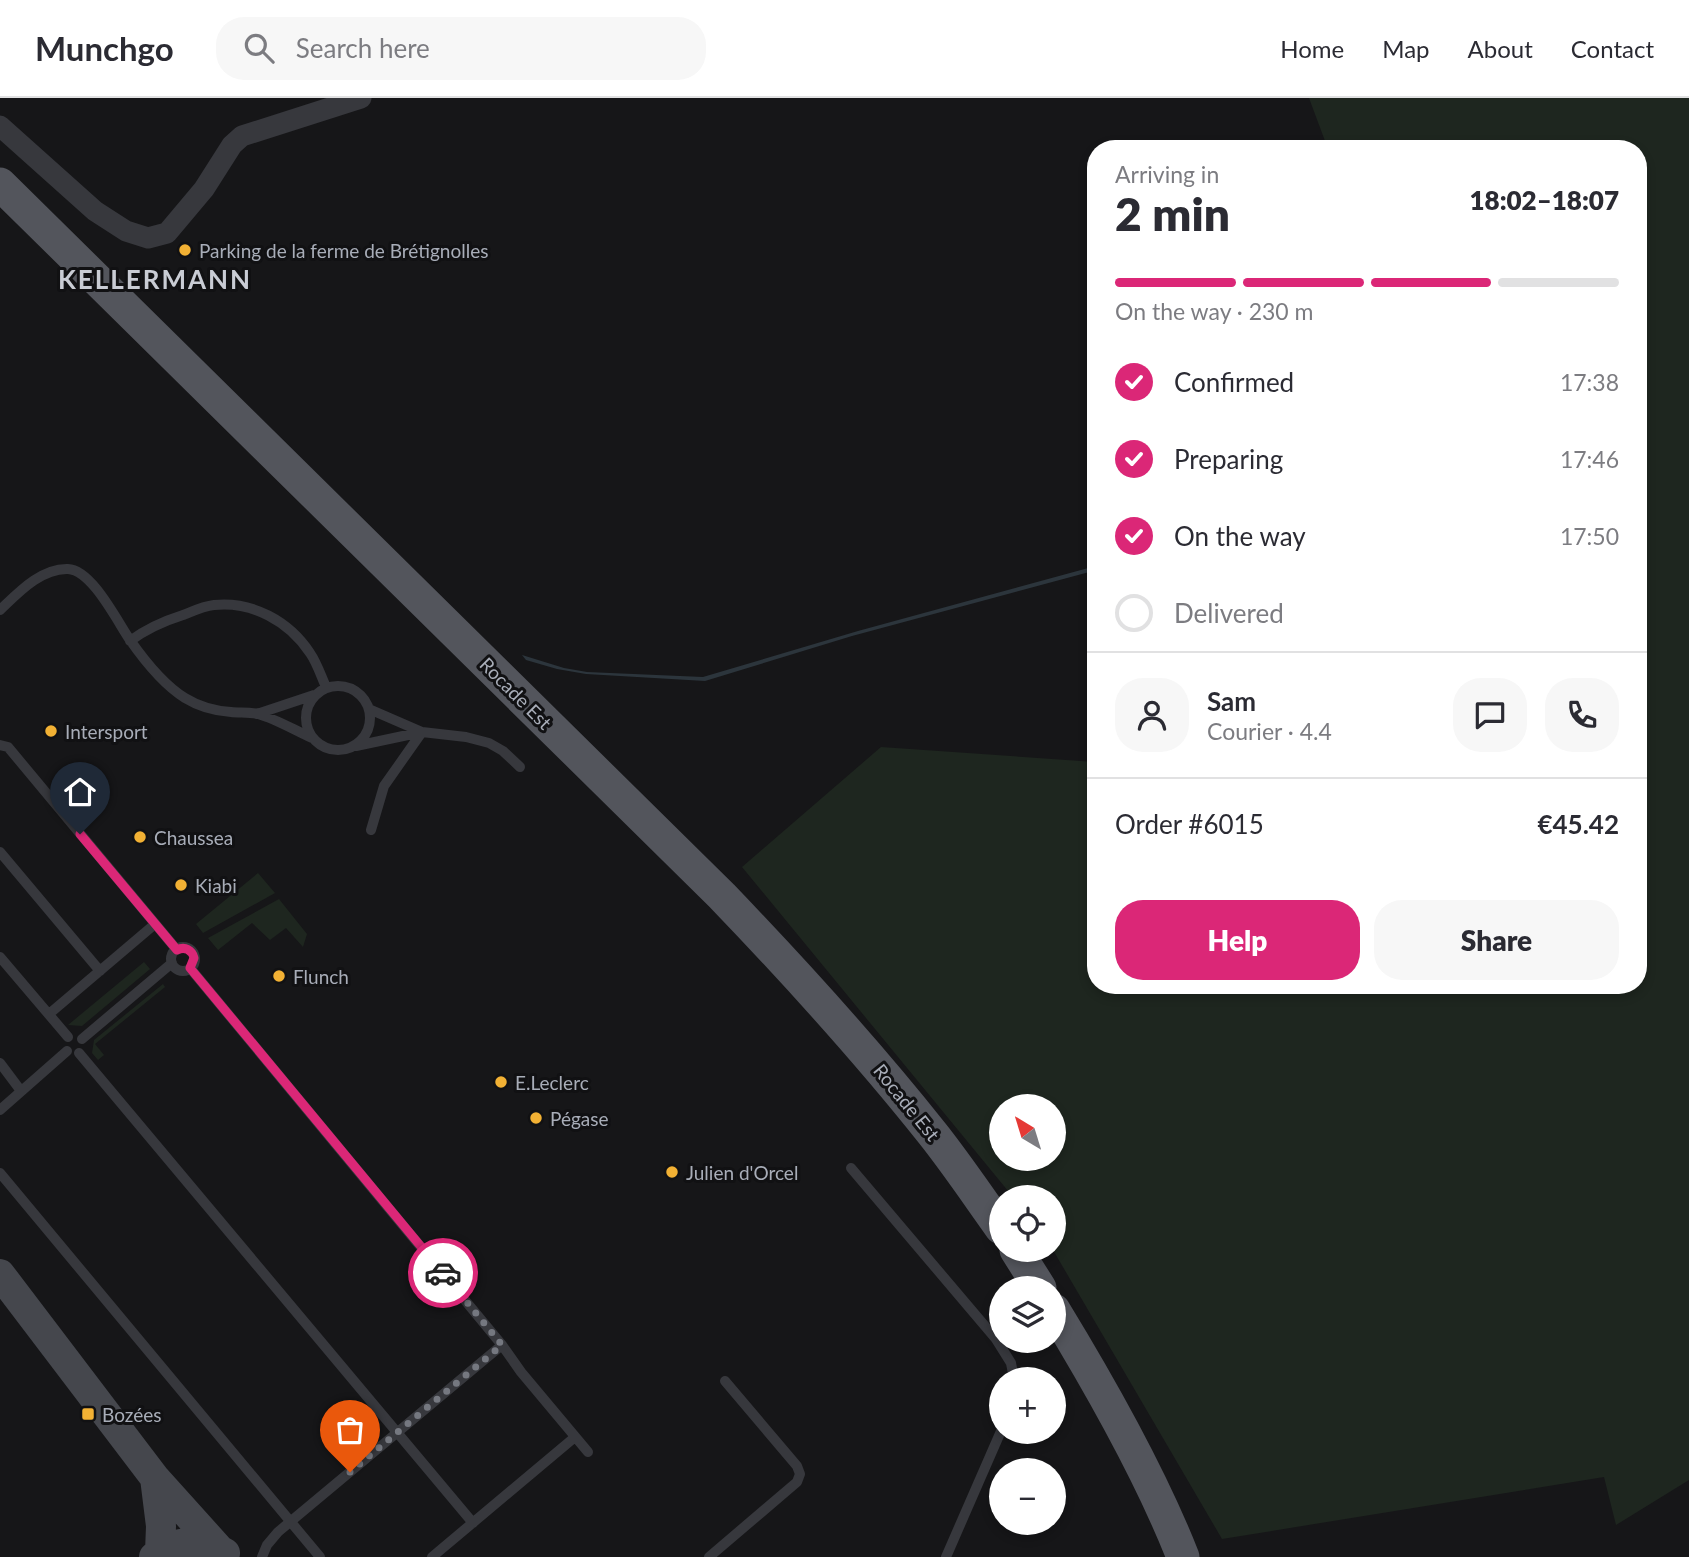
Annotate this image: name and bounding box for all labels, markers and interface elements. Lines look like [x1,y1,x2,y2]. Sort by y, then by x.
search box [216,17,706,80]
text: Munchgo [35,28,174,68]
icon: search [240,29,278,67]
text: Search here [296,32,430,64]
text: Home [1280,34,1344,63]
text: Map [1382,34,1430,63]
text: About [1468,34,1533,63]
text: Contact [1571,34,1654,63]
text: Arriving in [1115,160,1219,188]
text: 18:02–18:07 [1469,184,1619,216]
text: 2 min [1115,186,1230,241]
place label: Parking de la ferme de Brétignolles [199,239,488,262]
marker: Parking de la ferme de Brétignolles [177,242,193,258]
district label: KELLERMANN [58,263,252,295]
text: On the way · 230 m [1115,297,1314,325]
icon: check [1115,363,1153,401]
text: Confirmed [1174,366,1294,398]
text: 17:38 [1560,368,1619,396]
icon: check [1115,440,1153,478]
text: Preparing [1174,443,1283,475]
text: 17:46 [1560,445,1619,473]
icon: check [1115,517,1153,555]
text: On the way [1174,520,1306,552]
text: 17:50 [1560,522,1619,550]
text: Delivered [1174,597,1284,629]
street label: Rocade Est [475,652,557,734]
button: person [1115,678,1189,752]
button: chat [1453,678,1527,752]
button: phone [1545,678,1619,752]
text: Sam [1207,685,1256,717]
text: Courier · 4.4 [1207,717,1332,745]
place label: Intersport [65,720,148,743]
marker: Intersport [43,723,59,739]
pin [50,762,110,834]
icon: home [61,773,99,811]
text: Order #6015 [1115,808,1264,840]
text: €45.42 [1537,808,1619,840]
place label: Chaussea [154,826,233,849]
marker: Chaussea [132,829,148,845]
place label: Kiabi [195,874,237,897]
marker: Kiabi [173,877,189,893]
button: Help [1115,900,1360,980]
button: Share [1374,900,1619,980]
place label: Flunch [293,965,349,988]
marker: Flunch [271,968,287,984]
street label: Rocade Est [869,1059,945,1145]
place label: E.Leclerc [515,1071,589,1094]
marker: E.Leclerc [493,1074,509,1090]
north arrow [989,1094,1066,1171]
map controls [989,1094,1066,1535]
place label: Pégase [550,1107,609,1130]
marker: Pégase [528,1110,544,1126]
place label: Julien d'Orcel [686,1161,798,1184]
marker: Julien d'Orcel [664,1164,680,1180]
button: locate [989,1185,1066,1262]
courier [408,1238,478,1308]
icon: car [424,1254,462,1292]
button: layers [989,1276,1066,1353]
button: + [989,1367,1066,1444]
pin [320,1400,380,1472]
place label: Bozées [102,1403,161,1426]
marker: Bozées [80,1406,96,1422]
icon: bag [331,1411,369,1449]
button: − [989,1458,1066,1535]

